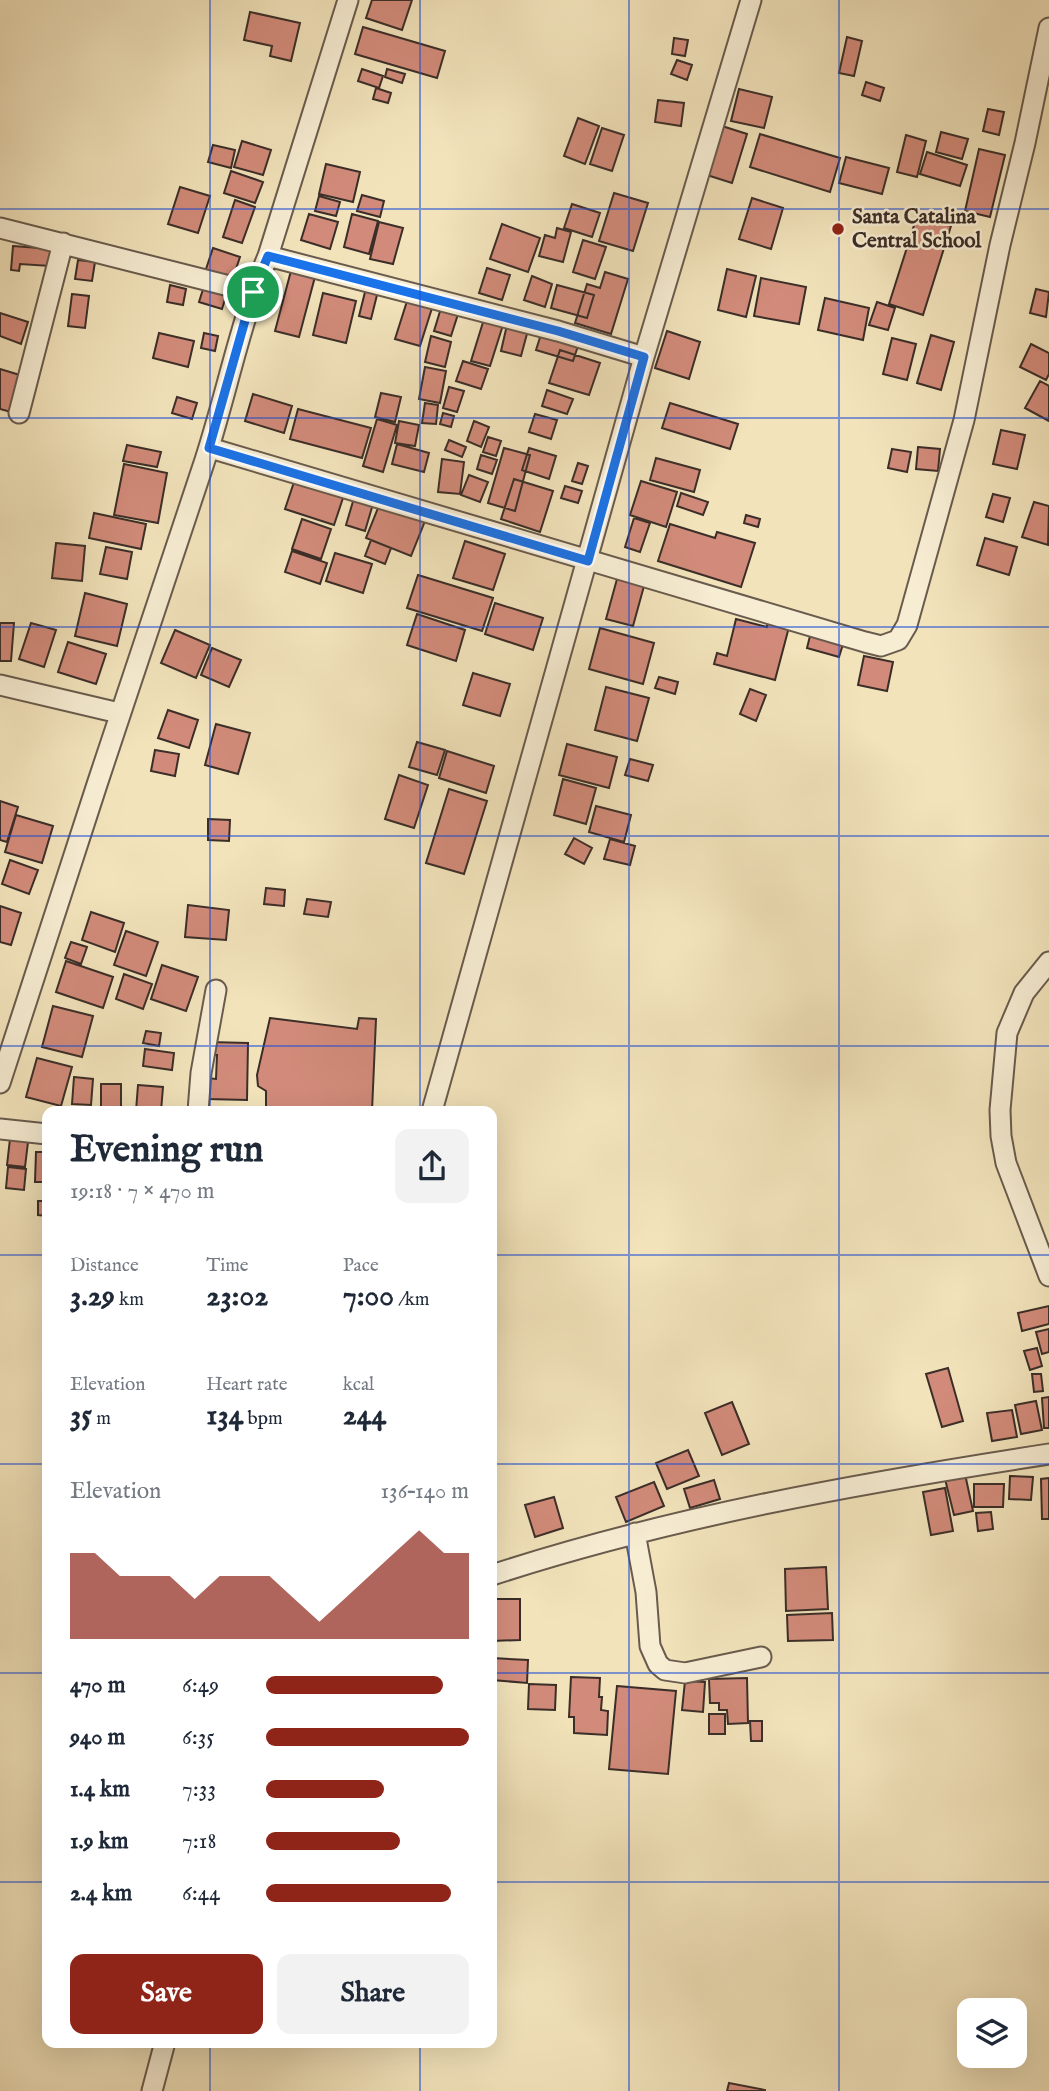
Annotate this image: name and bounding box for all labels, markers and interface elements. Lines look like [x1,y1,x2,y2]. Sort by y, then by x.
place label: Santa Catalina Central School [852,204,983,255]
marker: Santa Catalina Central School [830,221,846,237]
pin [223,262,283,322]
icon: arrive [234,273,272,311]
text: Evening run [70,1127,264,1175]
button: share [395,1129,469,1203]
text: 19:18 · 7 × 470 m [70,1177,215,1206]
text: Distance [70,1254,139,1278]
text: Time [206,1254,249,1278]
text: Pace [343,1254,379,1278]
text: 3.29 [70,1278,115,1316]
text: 23:02 [206,1278,268,1316]
text: 7:00 [343,1278,394,1316]
text: km [115,1288,144,1312]
text: /km [394,1288,430,1312]
text: Elevation [70,1373,145,1397]
text: Heart rate [206,1373,287,1397]
text: kcal [343,1373,374,1397]
text: 35 [70,1397,92,1435]
text: 134 [206,1397,243,1435]
text: 244 [343,1397,386,1435]
text: m [92,1407,111,1431]
text: bpm [243,1407,283,1431]
text: Elevation [70,1477,161,1506]
text: 136–140 m [381,1477,469,1506]
text: 470 m [70,1671,125,1700]
text: 6:49 [182,1671,219,1700]
text: 940 m [70,1723,125,1752]
text: 6:35 [182,1723,215,1752]
text: 1.4 km [70,1775,130,1804]
text: 7:33 [182,1775,216,1804]
text: 1.9 km [70,1827,129,1856]
text: 7:18 [182,1827,216,1856]
text: 2.4 km [70,1879,132,1908]
text: 6:44 [182,1879,220,1908]
button: Save [70,1954,263,2034]
button: Share [277,1954,469,2034]
map controls [957,1998,1027,2068]
button: layers [957,1998,1027,2068]

